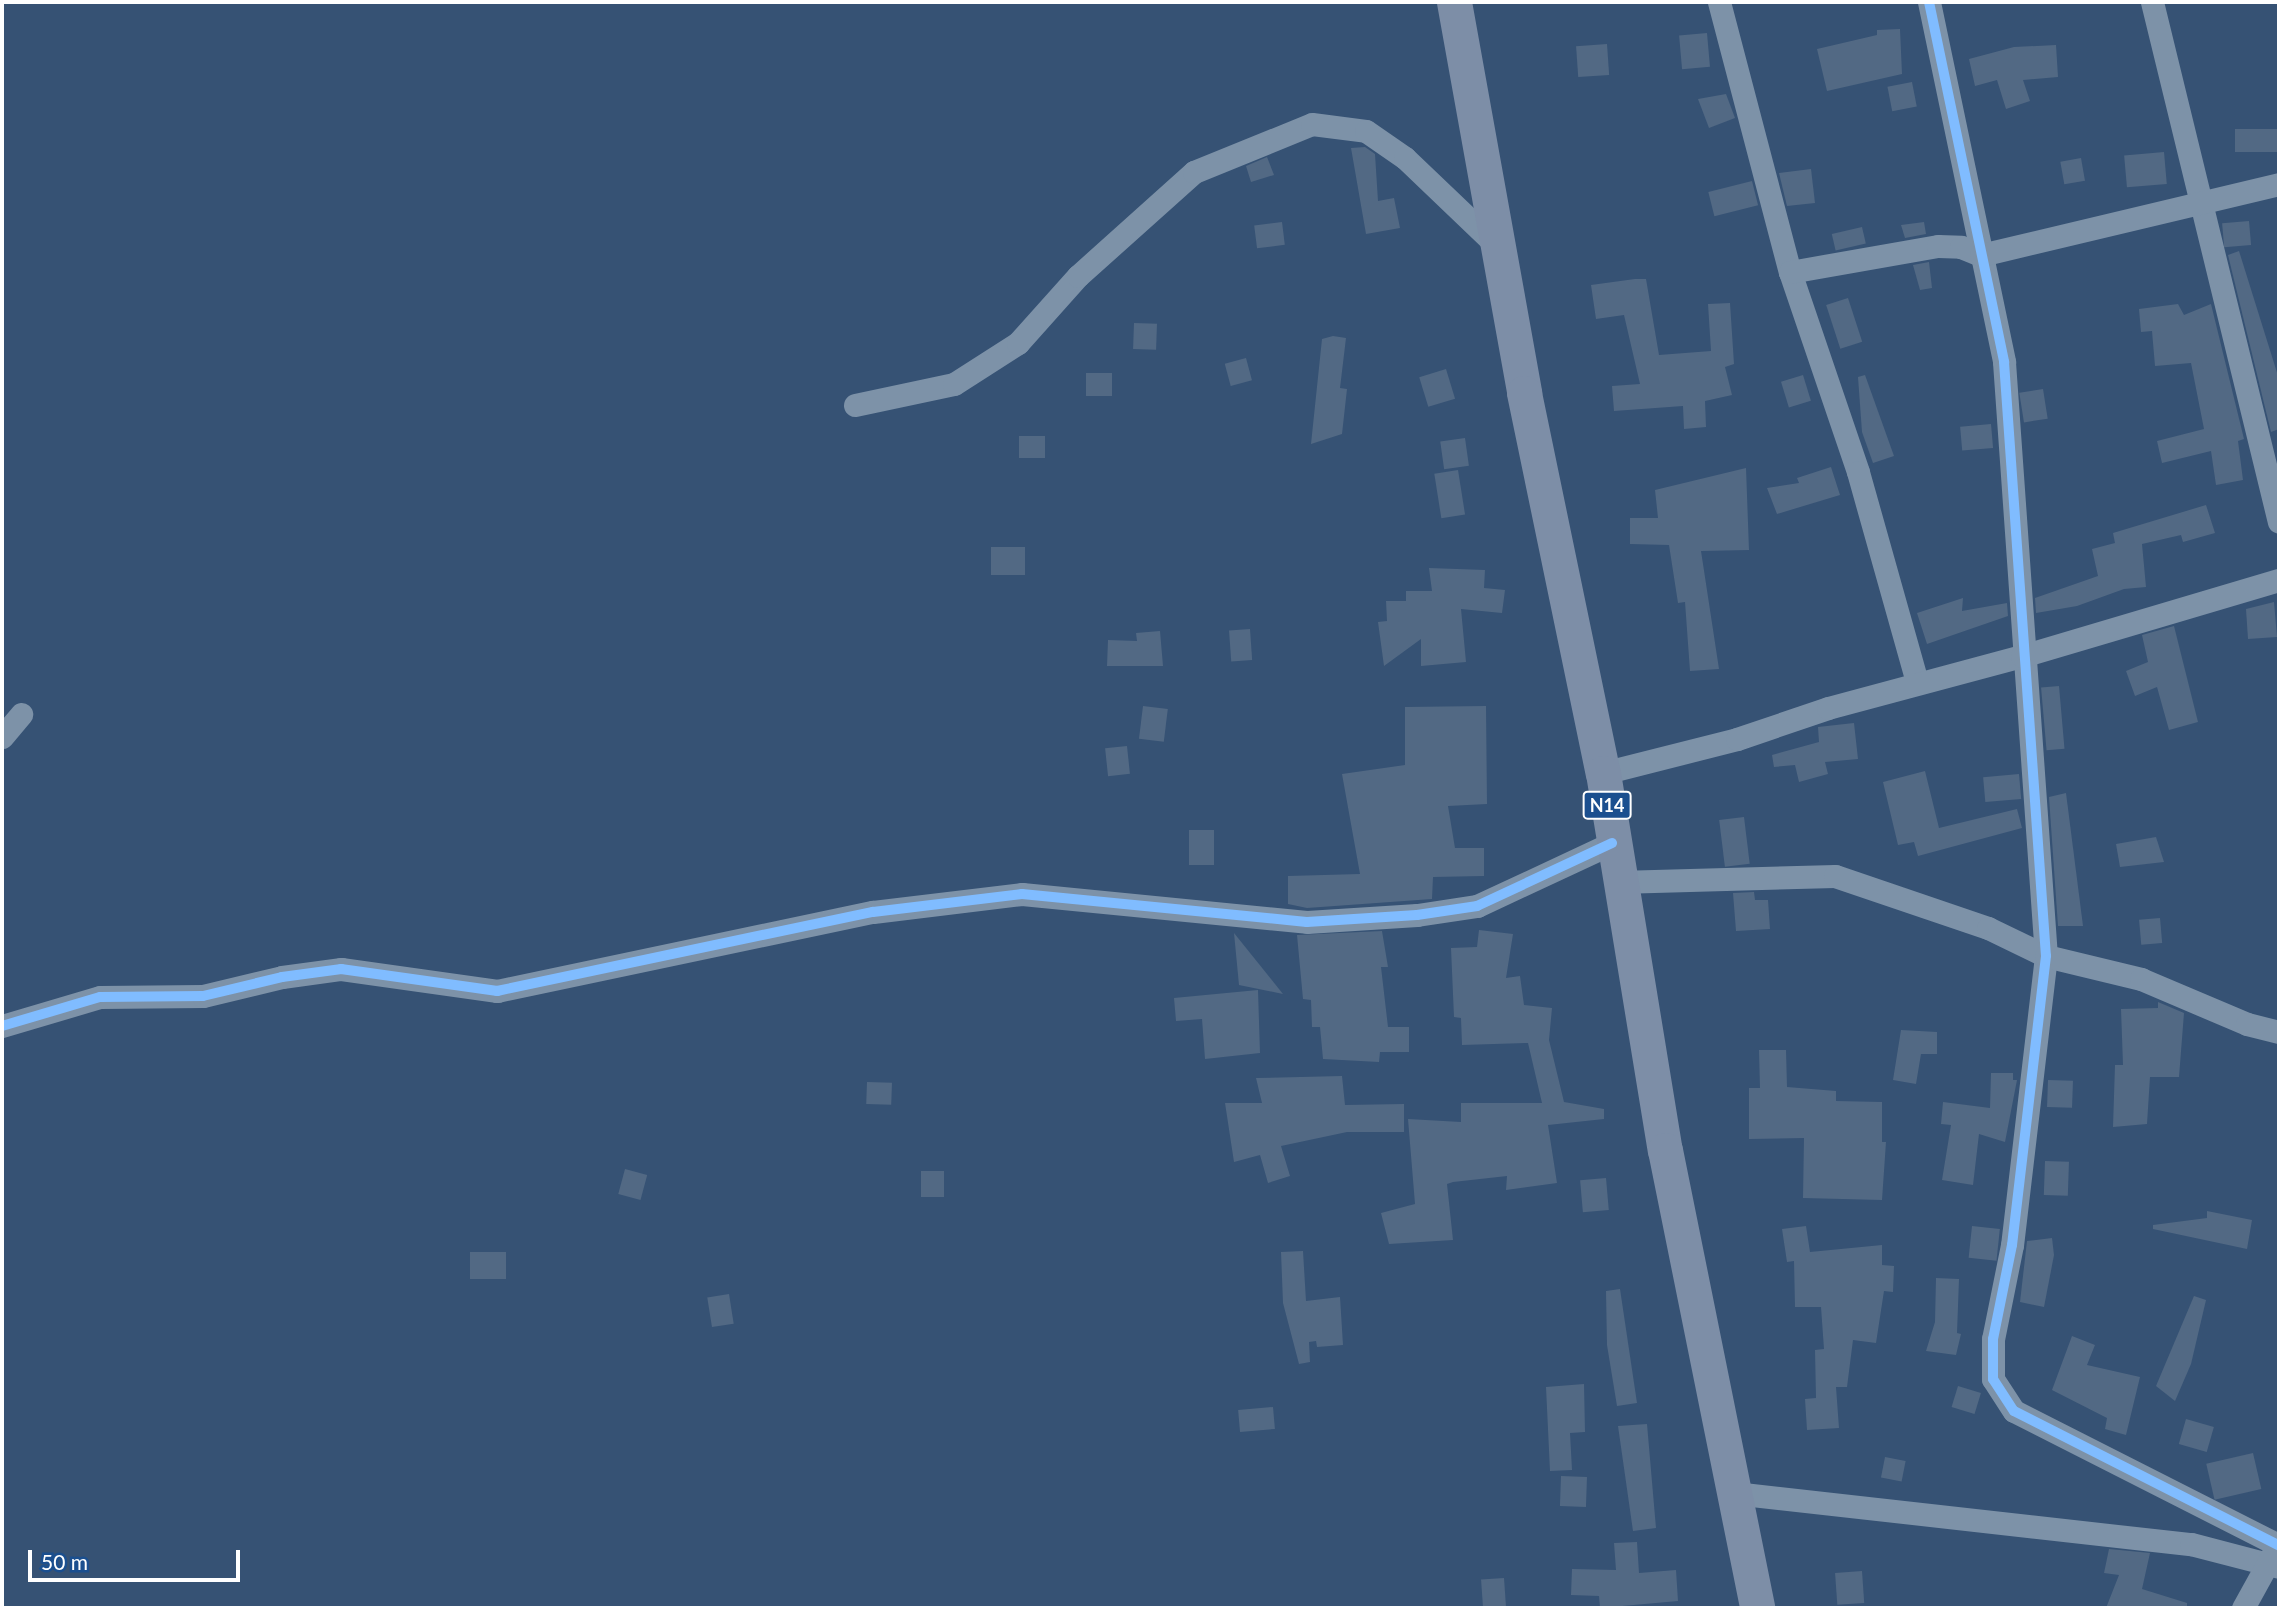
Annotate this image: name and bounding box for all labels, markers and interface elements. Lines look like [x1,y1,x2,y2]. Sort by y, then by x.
road number: N14 [1582,790,1632,820]
scale bar [32,1536,243,1580]
text: 50 m [41,1549,88,1574]

